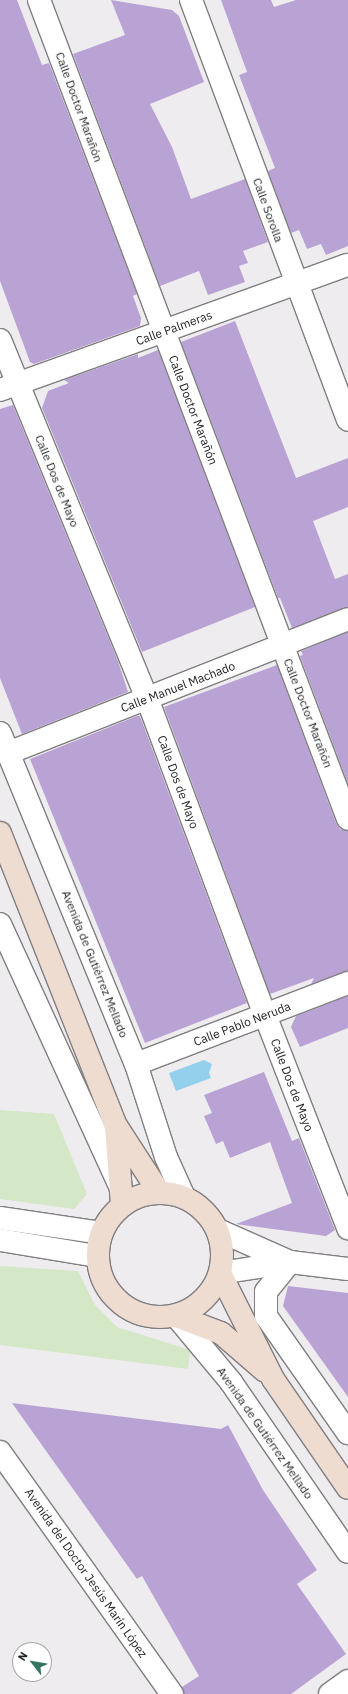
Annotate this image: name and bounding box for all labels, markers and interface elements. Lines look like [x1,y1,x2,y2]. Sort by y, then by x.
street label: Calle Doctor Marañón [52,50,106,164]
street label: Calle Sorolla [250,176,286,244]
street label: Calle Palmeras [134,308,214,348]
street label: Calle Doctor Marañón [166,353,220,467]
street label: Calle Dos de Mayo [32,433,82,529]
street label: Calle Doctor Marañón [281,656,335,770]
street label: Calle Manuel Machado [119,659,237,715]
street label: Calle Dos de Mayo [154,733,202,831]
street label: Avenida de Gutiérrez Mellado [59,888,131,1040]
street label: Calle Pablo Neruda [191,999,293,1049]
street label: Calle Dos de Mayo [268,1037,316,1133]
street label: Avenida de Gutiérrez Mellado [214,1364,316,1502]
street label: Avenida del Doctor Jesús Marín López [22,1486,150,1660]
north arrow [12,1642,52,1682]
text: N [15,1649,31,1663]

